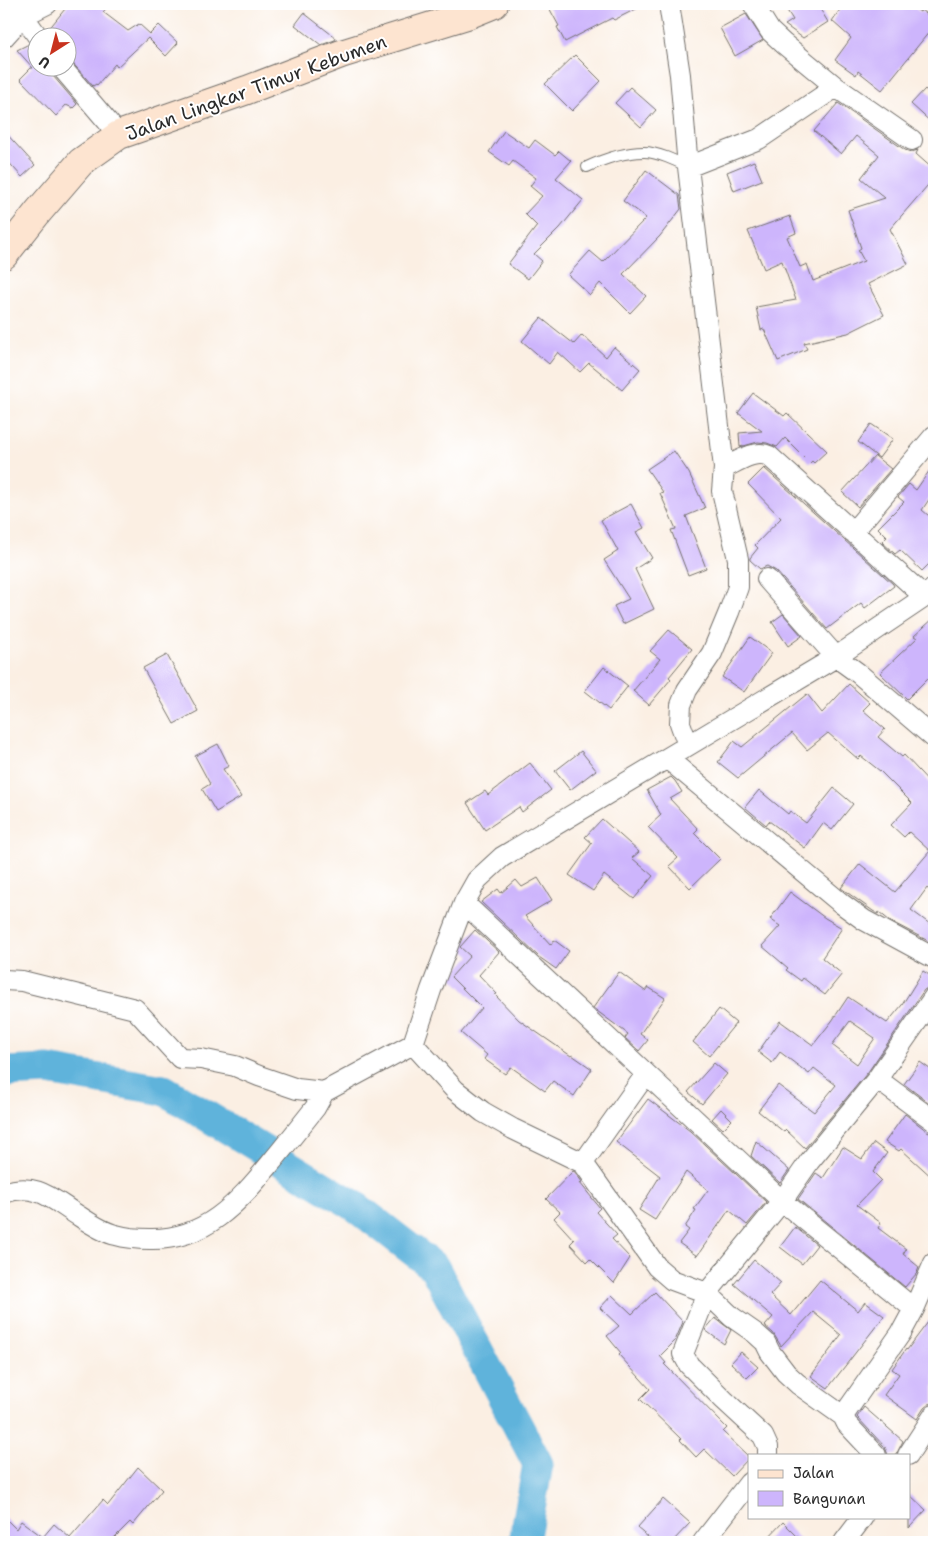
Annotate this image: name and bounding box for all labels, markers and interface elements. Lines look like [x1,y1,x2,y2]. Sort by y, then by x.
north arrow [28,28,78,78]
street label: Jalan Lingkar Timur Kebumen [122,29,390,146]
text: U [35,52,54,73]
legend [748,1454,910,1518]
text: Jalan [793,1463,834,1483]
text: Bangunan [793,1489,865,1509]

